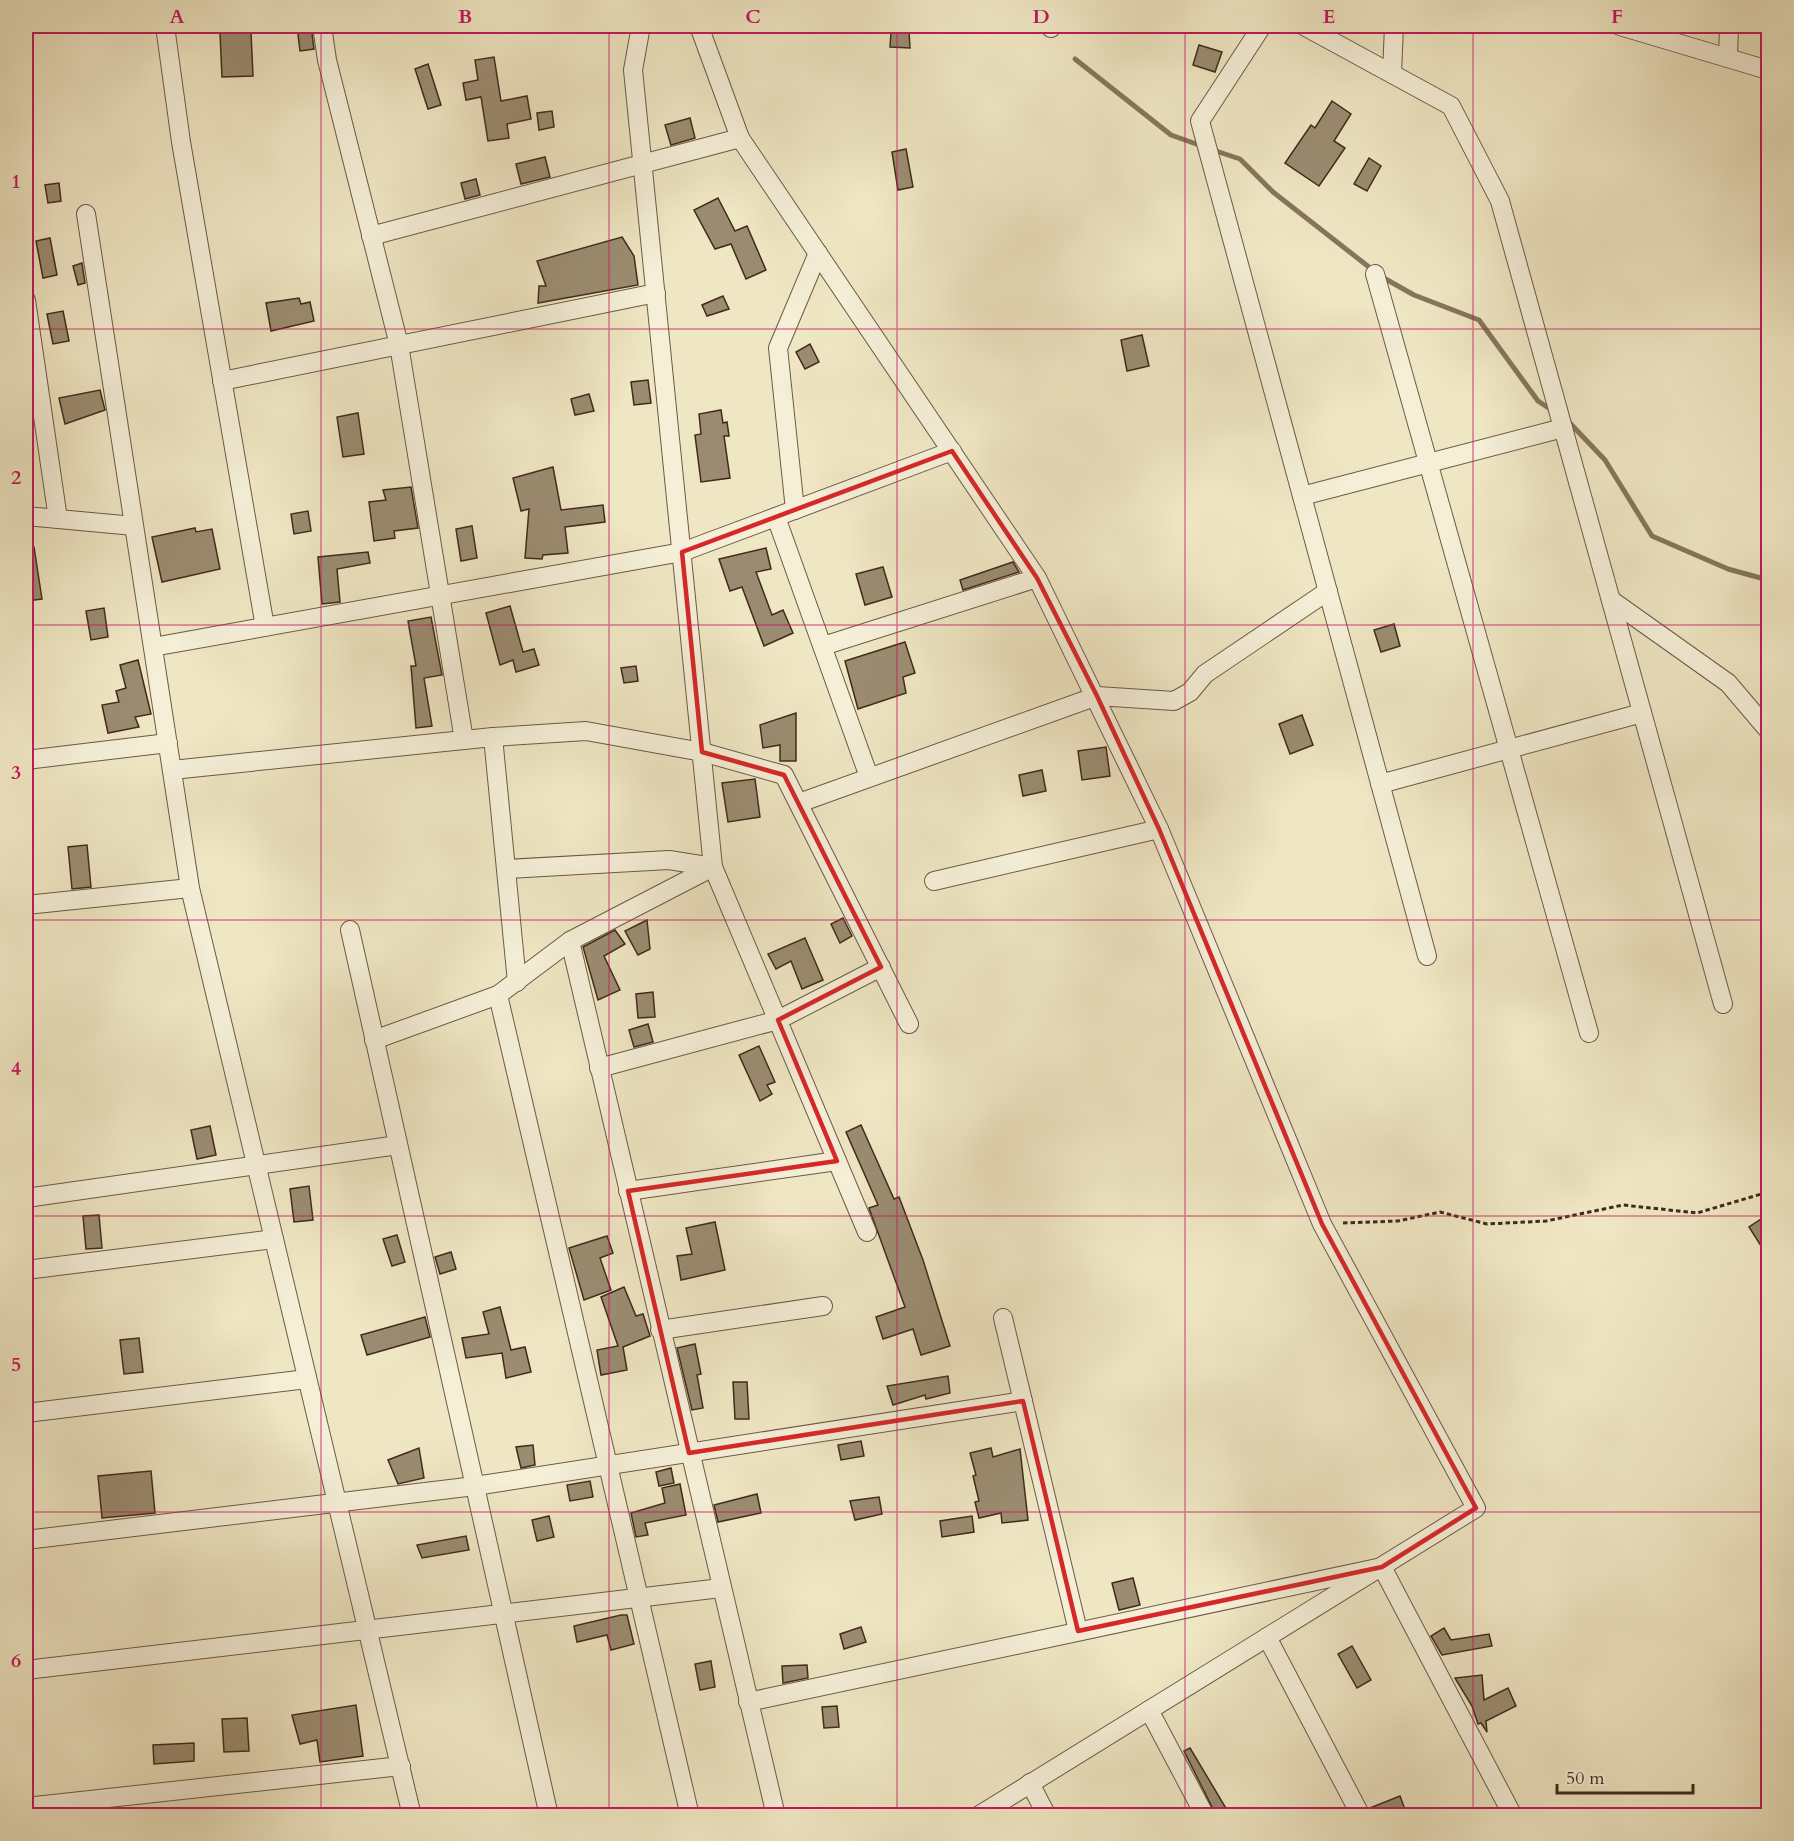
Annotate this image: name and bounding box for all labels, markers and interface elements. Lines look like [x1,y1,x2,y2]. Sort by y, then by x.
text: A [169,3,185,30]
text: B [458,3,472,30]
text: C [745,3,761,30]
text: D [1032,3,1050,30]
text: E [1323,3,1335,30]
text: F [1611,3,1623,30]
text: 1 [11,168,21,195]
text: 2 [11,464,21,491]
text: 3 [11,759,21,786]
text: 4 [11,1055,21,1082]
text: 5 [11,1351,21,1378]
text: 6 [11,1647,21,1674]
scale bar [1557,1757,1694,1795]
text: 50 m [1566,1766,1605,1791]

